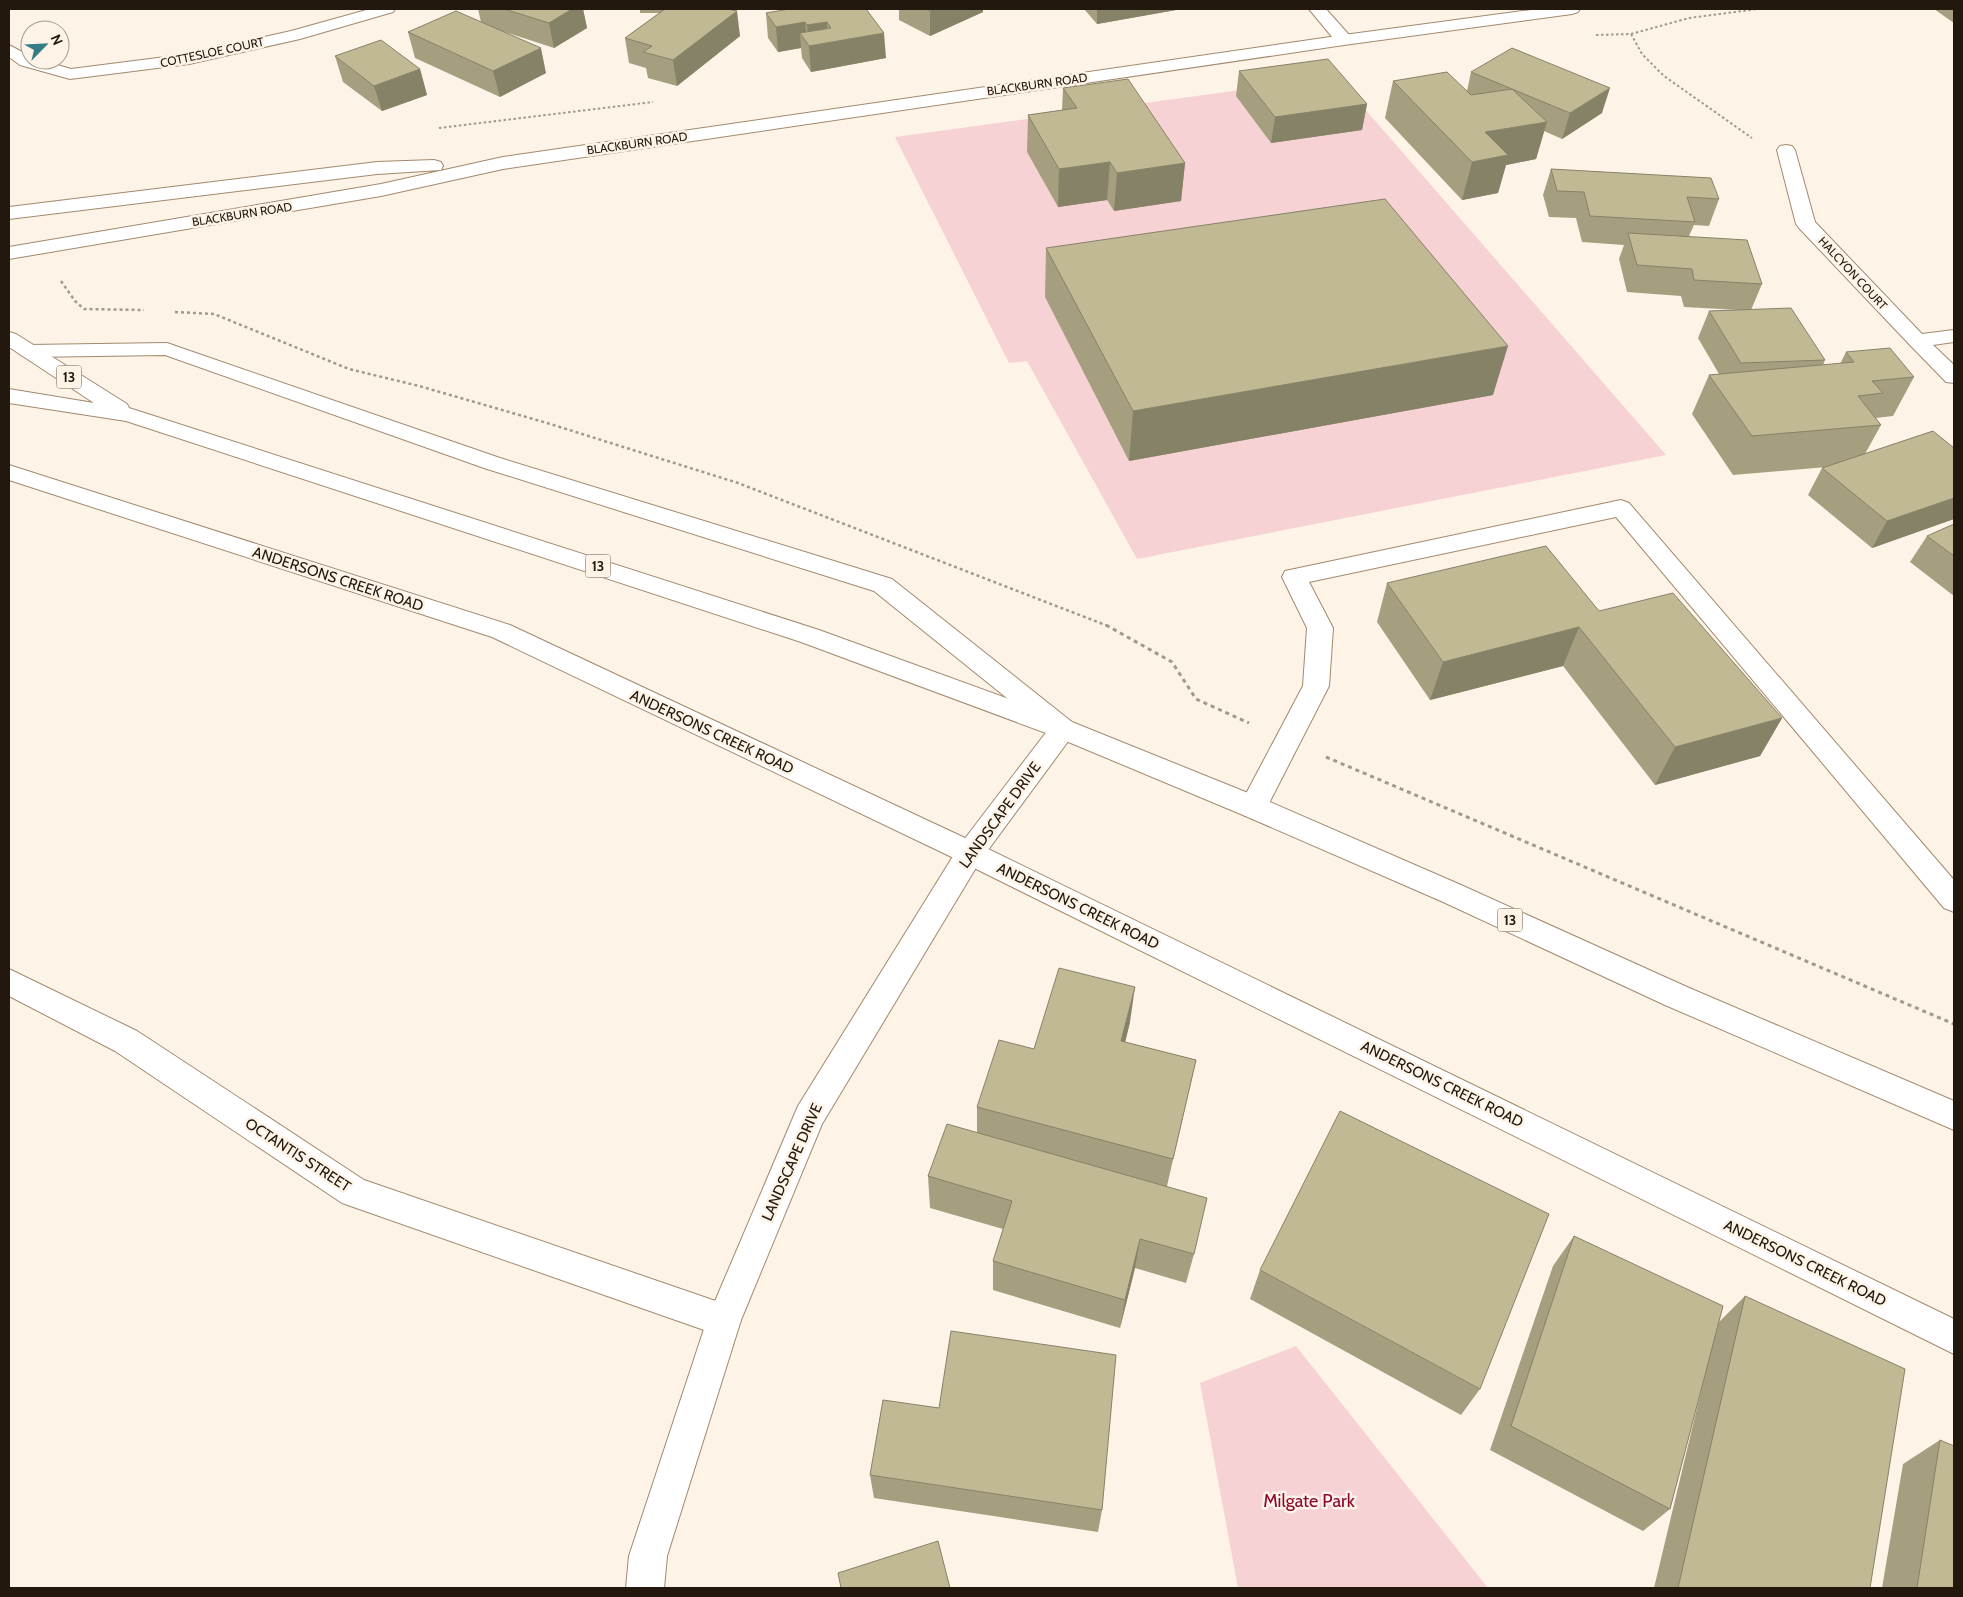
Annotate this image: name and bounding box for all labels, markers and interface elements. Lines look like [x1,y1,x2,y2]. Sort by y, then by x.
north arrow [20,20,70,70]
text: N [47,32,67,48]
street label: COTTESLOE COURT [159,34,266,70]
street label: BLACKBURN ROAD [986,69,1088,98]
street label: BLACKBURN ROAD [586,128,688,157]
street label: BLACKBURN ROAD [191,199,293,229]
street label: HALCYON COURT [1815,233,1891,313]
road number: 13 [56,366,82,388]
street label: ANDERSONS CREEK ROAD [250,543,426,615]
road number: 13 [586,554,610,578]
street label: ANDERSONS CREEK ROAD [627,686,797,778]
street label: LANDSCAPE DRIVE [955,758,1045,872]
street label: ANDERSONS CREEK ROAD [994,859,1162,953]
road number: 13 [1498,908,1522,932]
street label: ANDERSONS CREEK ROAD [1358,1037,1526,1131]
street label: LANDSCAPE DRIVE [758,1100,826,1224]
street label: OCTANTIS STREET [242,1114,354,1196]
street label: ANDERSONS CREEK ROAD [1721,1216,1889,1310]
park label: Milgate Park [1263,1490,1356,1512]

